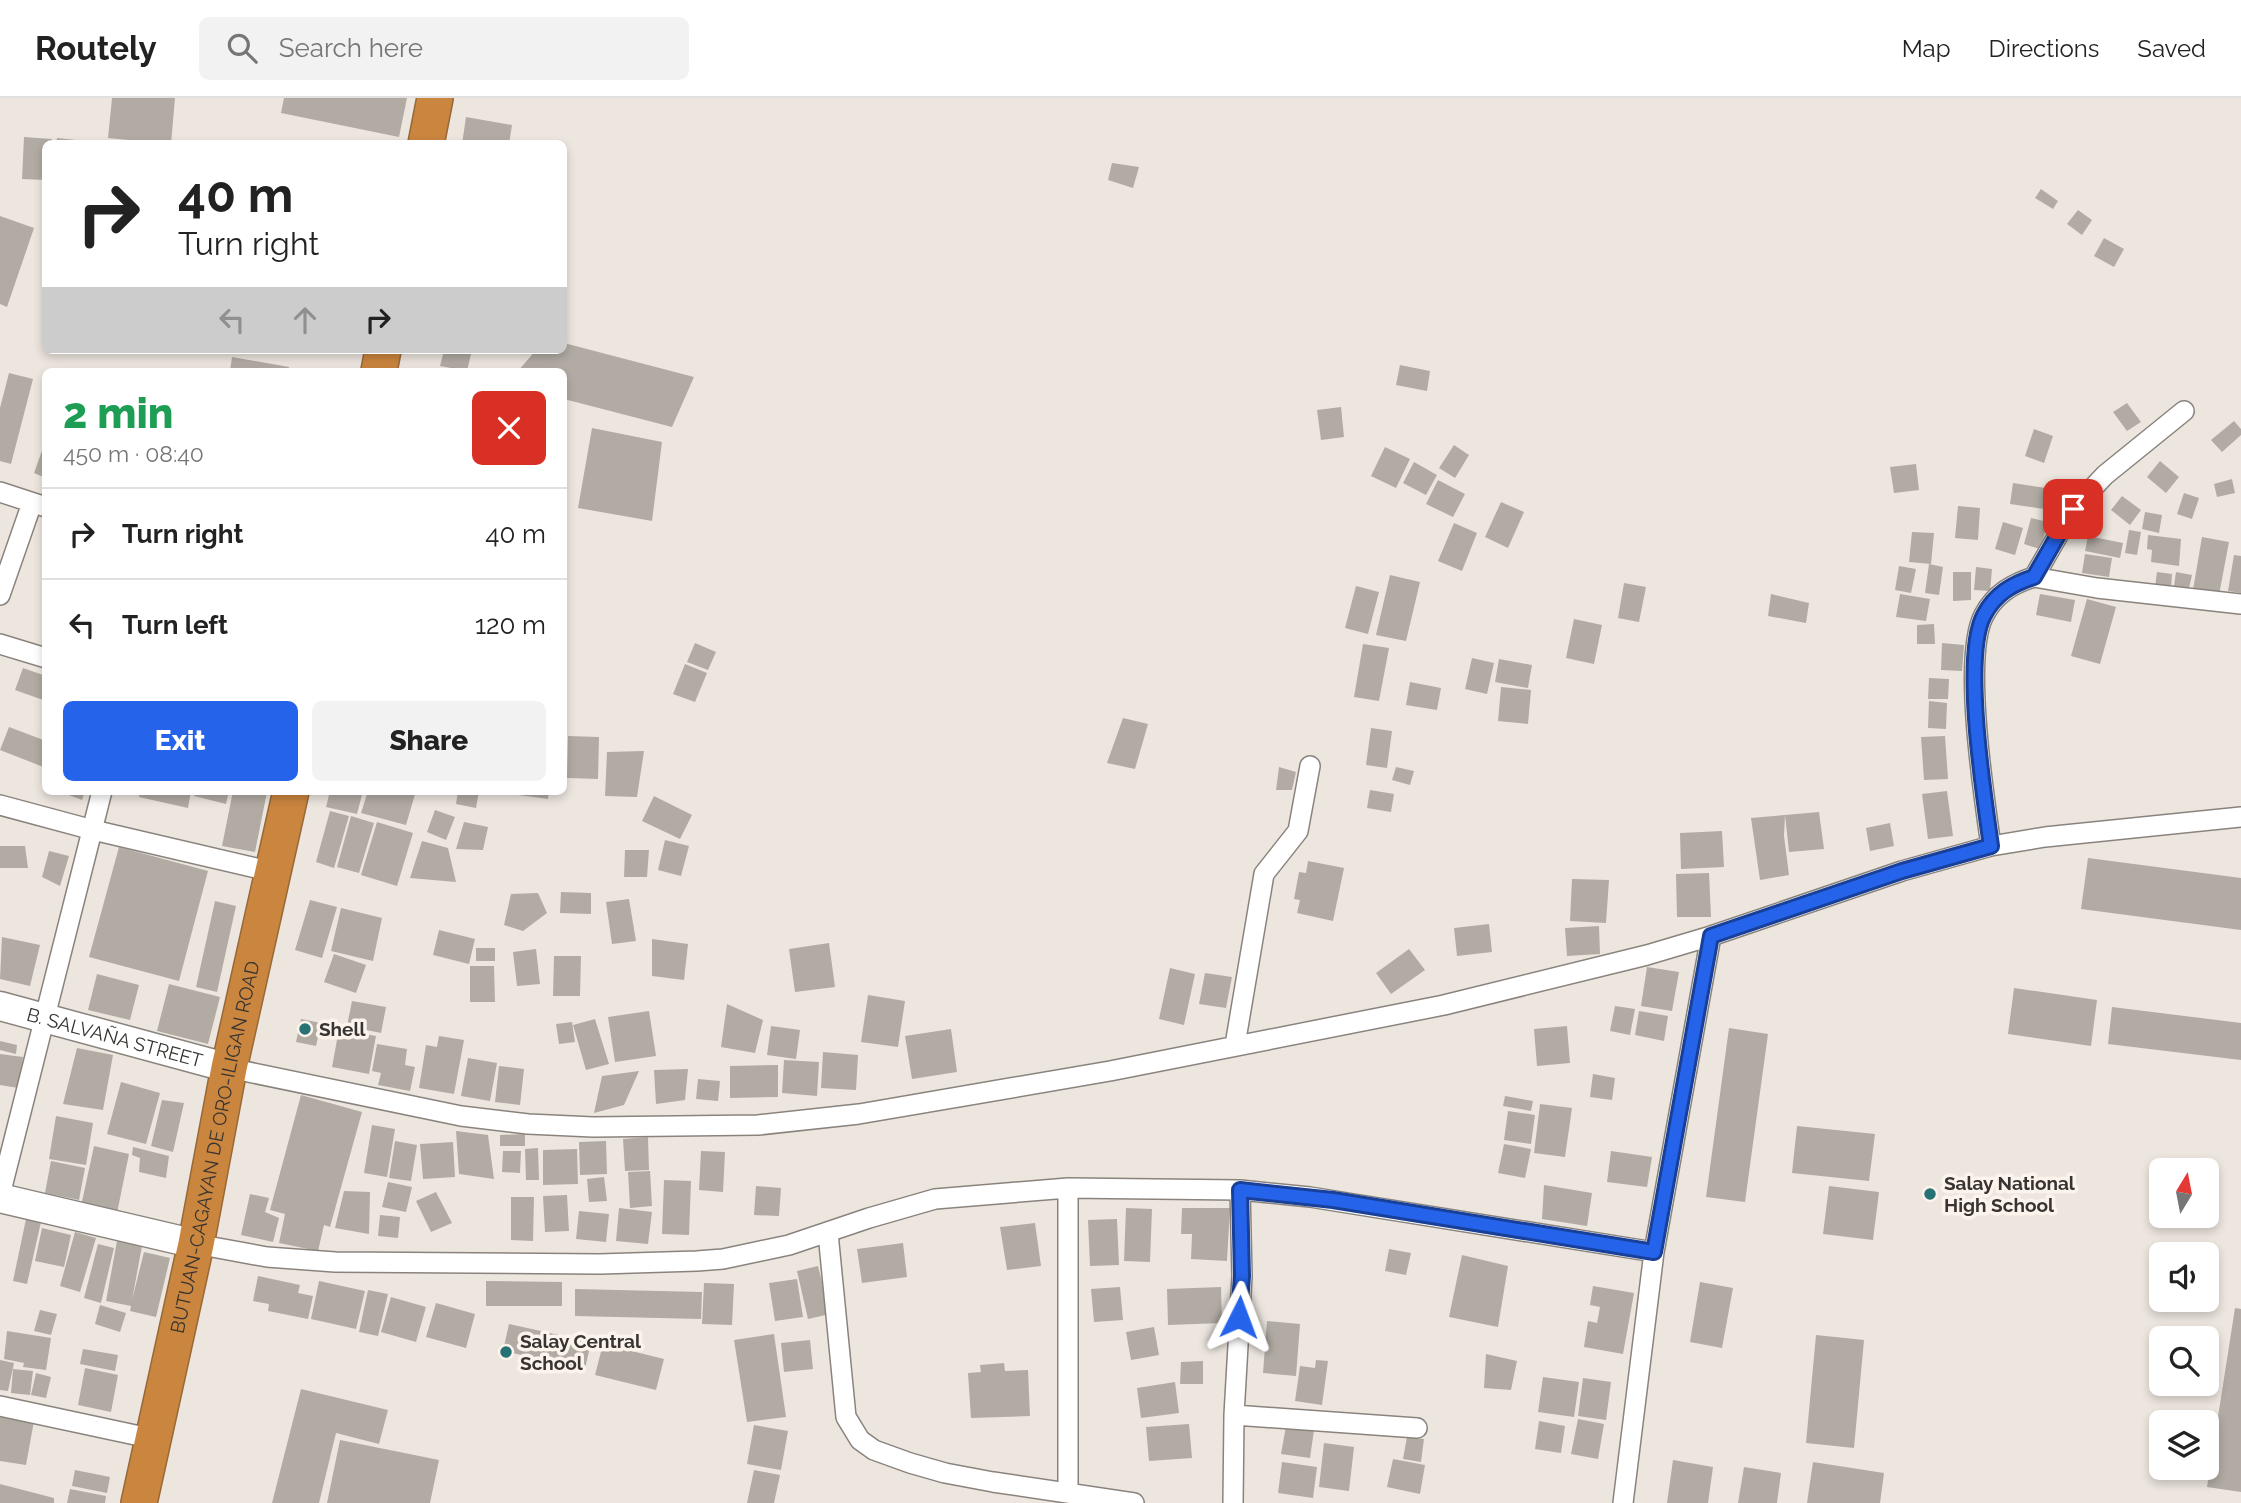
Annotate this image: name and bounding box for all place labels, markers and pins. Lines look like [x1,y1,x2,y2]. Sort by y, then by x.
pin [2043,479,2103,539]
place label: Shell [319,1018,366,1040]
marker: Shell [297,1021,313,1037]
place label: Salay National High School [1944,1172,2076,1216]
marker: Salay National High School [1922,1186,1938,1202]
place label: Salay Central School [520,1330,642,1374]
marker: Salay Central School [498,1344,514,1360]

